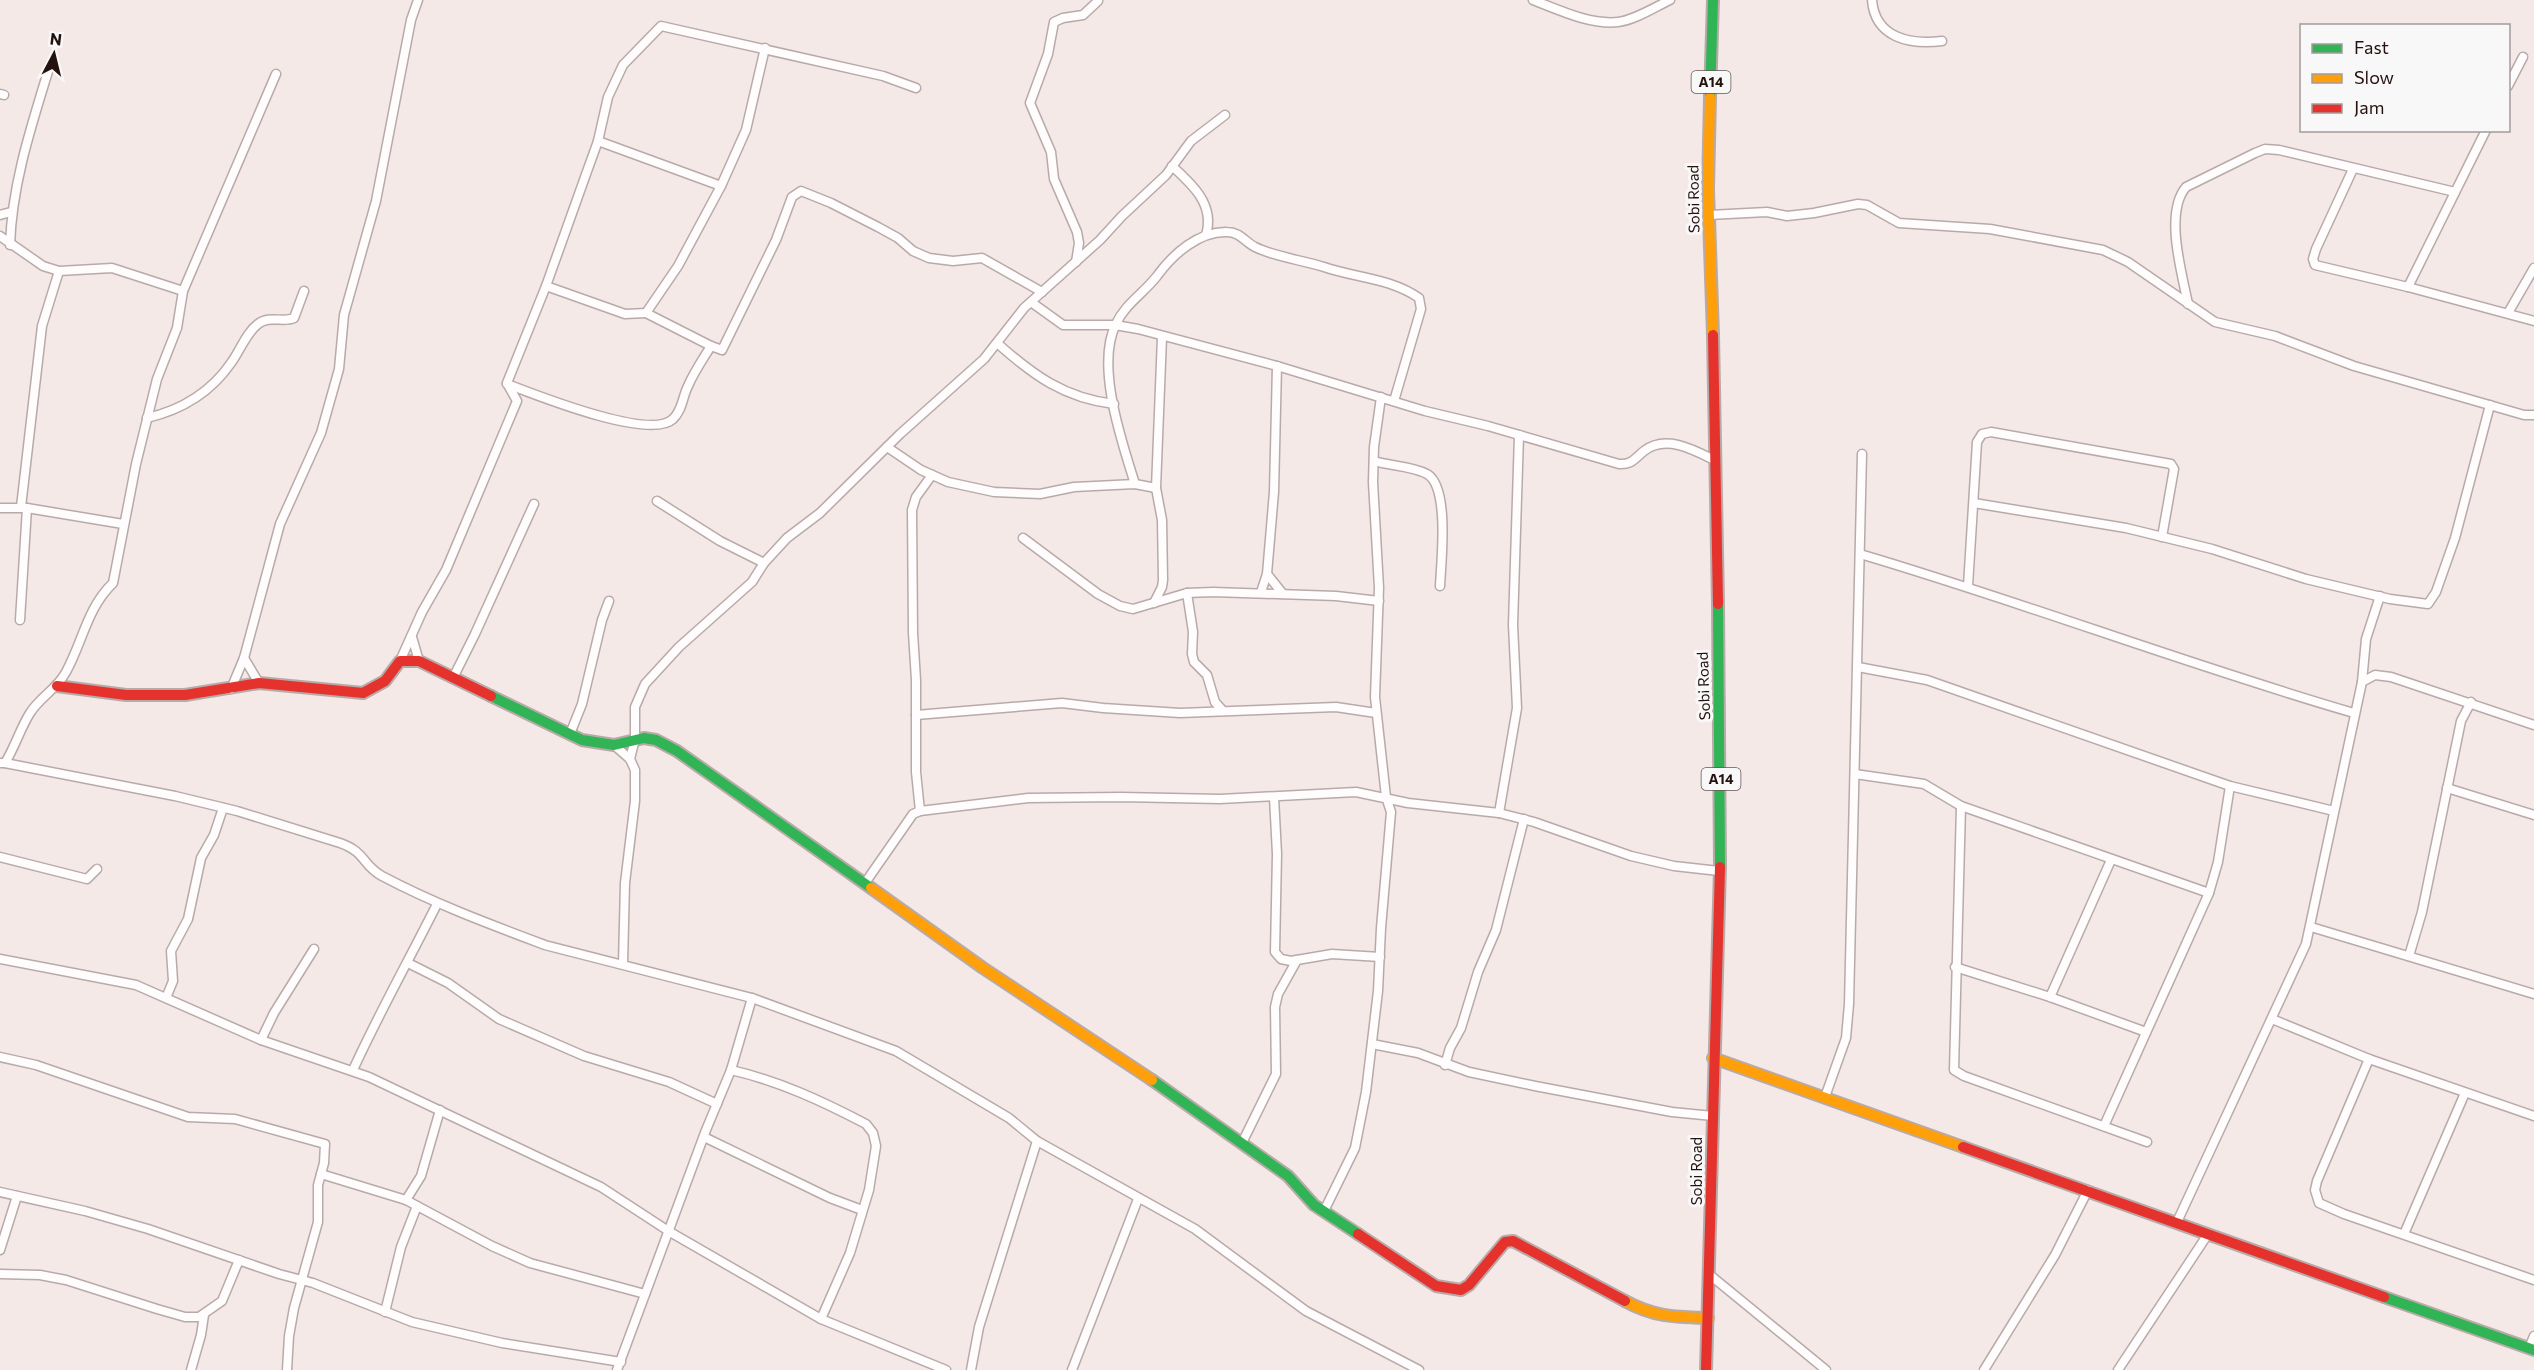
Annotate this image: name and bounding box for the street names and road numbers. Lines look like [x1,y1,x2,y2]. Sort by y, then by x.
road number: A14 [1692,71,1730,93]
street label: Sobi Road [1683,165,1703,233]
street label: Sobi Road [1693,652,1713,721]
road number: A14 [1702,768,1740,790]
street label: Sobi Road [1687,1137,1705,1205]

